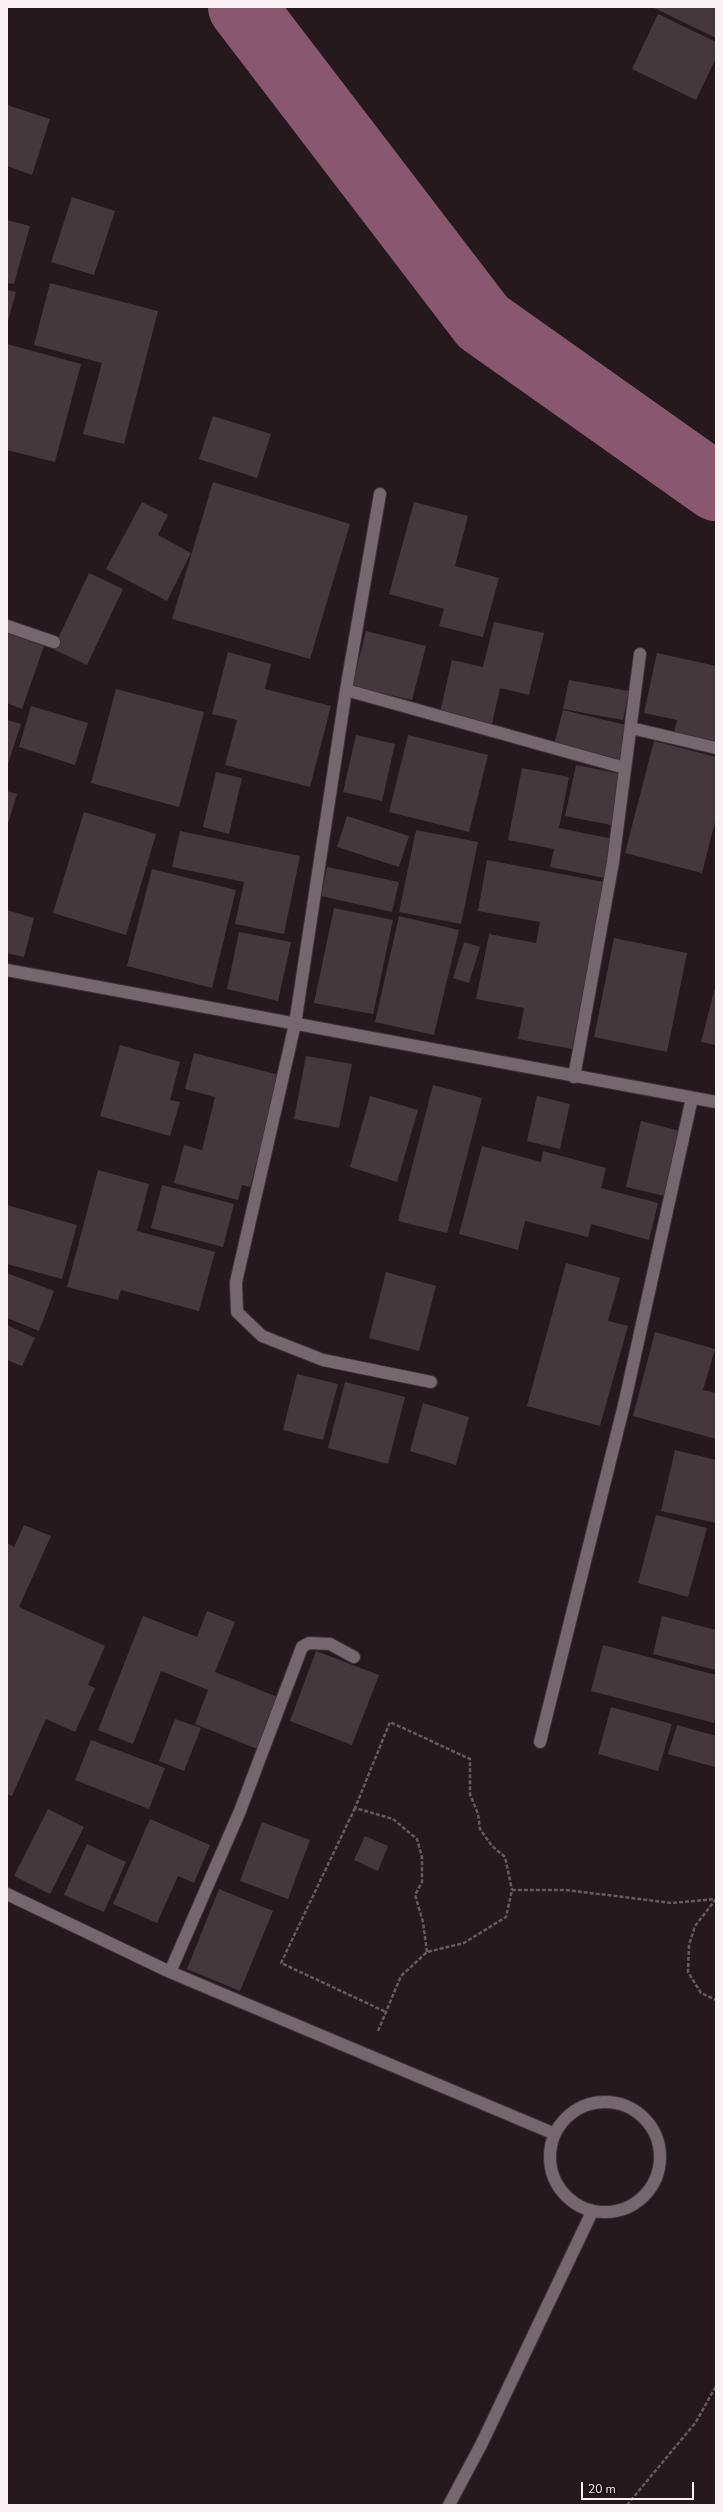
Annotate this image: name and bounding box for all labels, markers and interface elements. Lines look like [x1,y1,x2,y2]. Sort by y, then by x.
scale bar [583,2474,696,2500]
text: 20 m [588,2481,616,2497]

